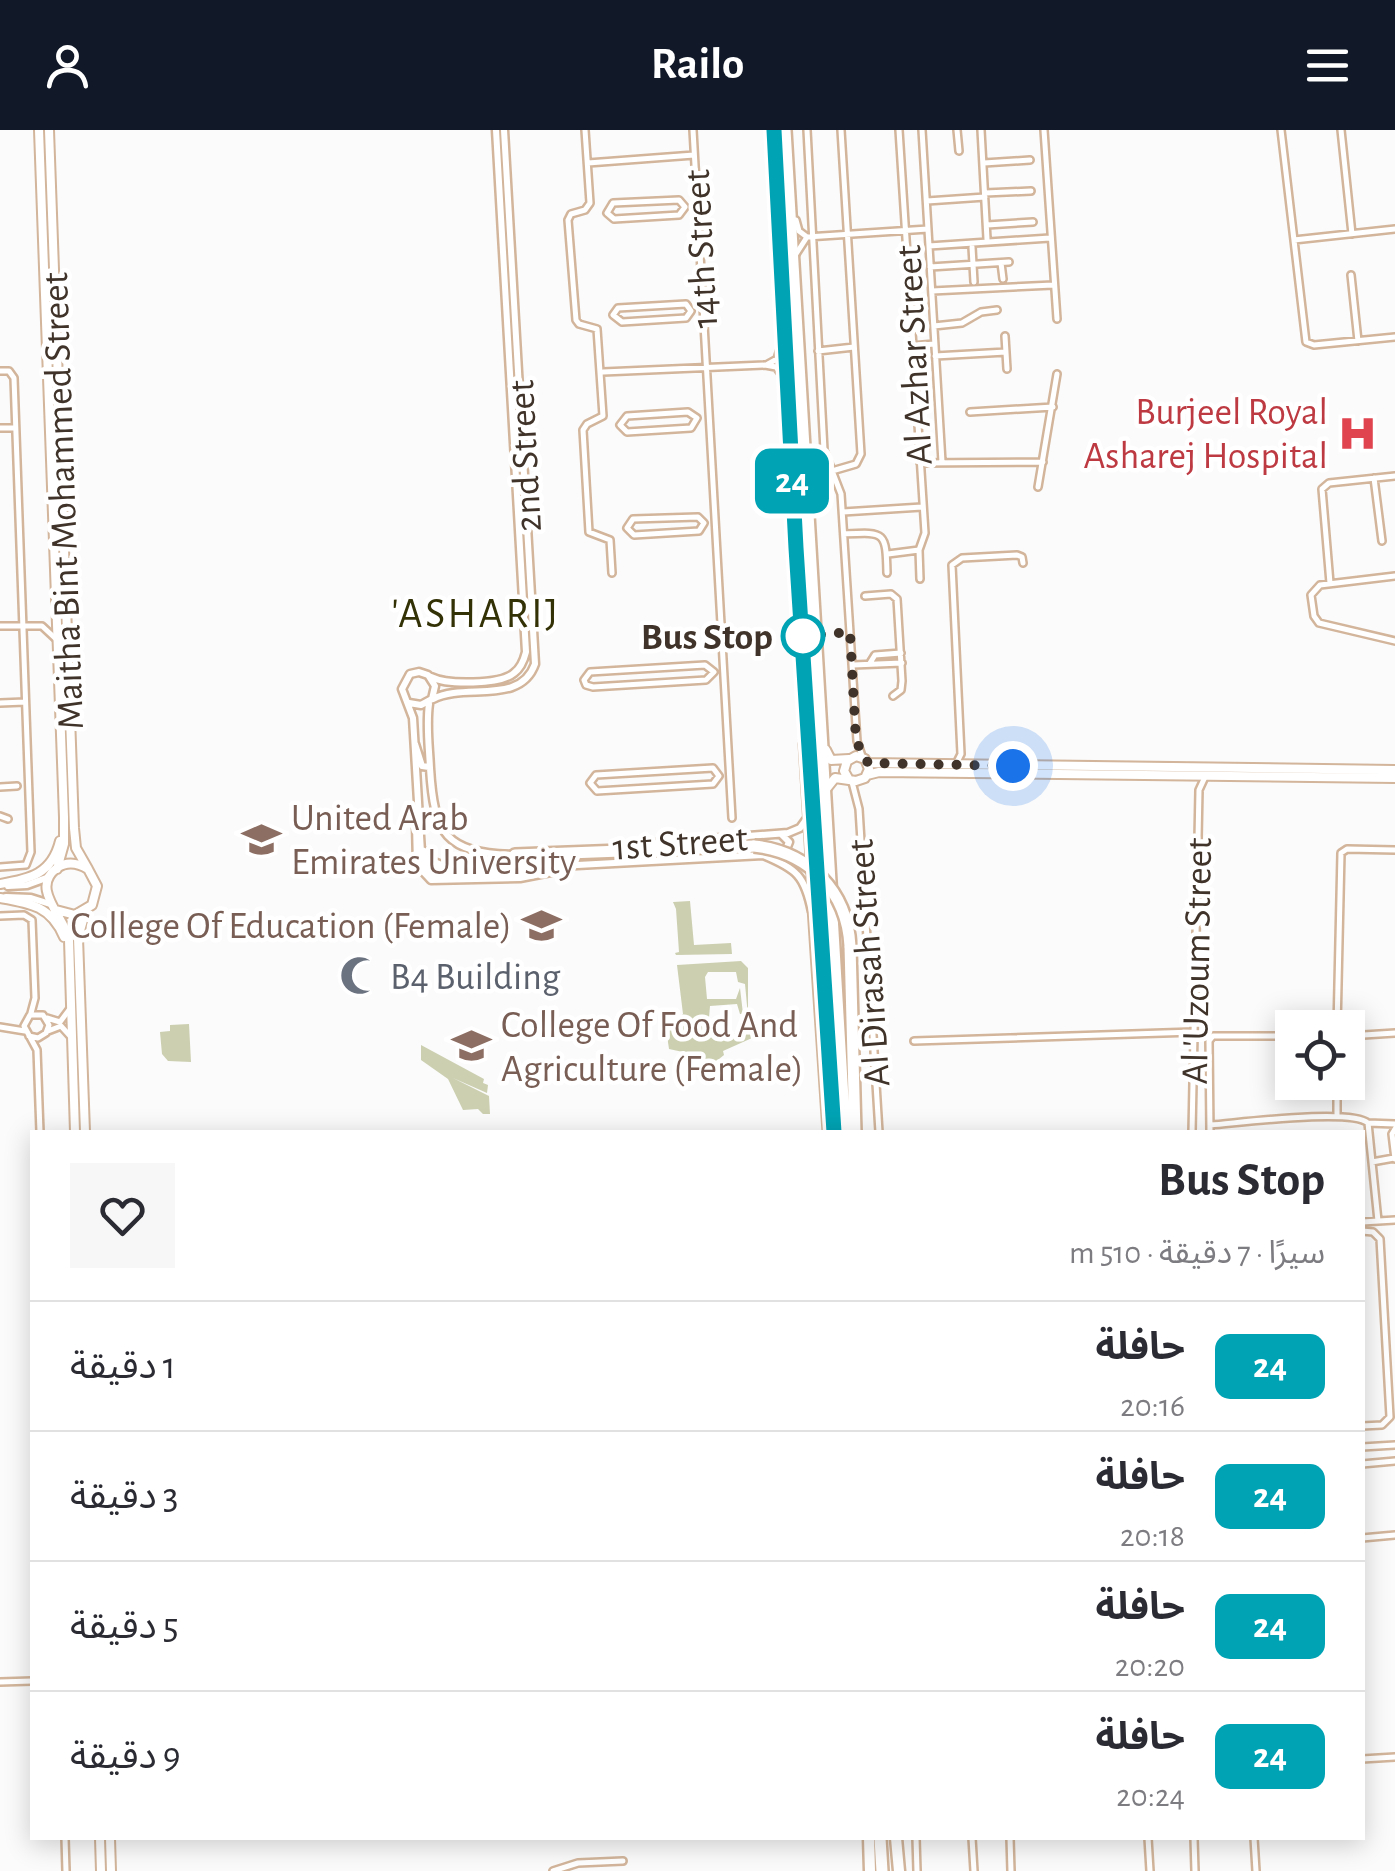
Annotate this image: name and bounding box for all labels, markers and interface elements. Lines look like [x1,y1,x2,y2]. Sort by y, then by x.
icon: person [40,38,95,93]
icon: menu [1300,38,1355,93]
text: Railo [651,42,744,87]
street label: 14th Street [679,169,725,329]
street label: Al Azhar Street [890,244,940,466]
street label: Maitha Bint Mohammed Street [37,271,91,730]
street label: 2nd Street [503,379,549,533]
place label: Burjeel Royal Asharej Hospital [1083,394,1328,476]
hospital icon: Burjeel Royal Asharej Hospital [1337,412,1379,454]
line badge: 24 [747,448,837,514]
text: 24 [775,464,809,499]
district label: 'ASHARIJ [391,593,561,635]
marker: Bus Stop [782,615,824,657]
place label: Bus Stop [641,619,773,657]
your location [988,741,1038,791]
place label: United Arab Emirates University [291,800,576,882]
school or university icon: United Arab Emirates University [240,818,282,860]
street label: 1st Street [611,820,749,868]
street label: Al 'Uzoum Street [1177,837,1219,1085]
street label: Al Dirasah Street [842,838,898,1088]
school or university icon: College Of Education (Female) [521,904,563,946]
place label: College Of Education (Female) [71,908,512,946]
mosque icon: B4 Building [339,955,381,997]
place label: B4 Building [390,959,561,997]
place label: College Of Food And Agriculture (Female) [501,1007,804,1089]
map controls [1275,1010,1365,1100]
button: locate [1275,1010,1365,1100]
school or university icon: College Of Food And Agriculture (Female) [450,1025,492,1067]
text: Bus Stop [1158,1157,1325,1205]
button: heart [70,1163,175,1268]
text: سيرًا · 7 دقيقة · 510 m [1069,1237,1325,1269]
text: حافلة [1096,1329,1185,1367]
text: 1 دقيقة [70,1348,176,1386]
text: 24 [1253,1349,1287,1384]
text: 20:16 [1120,1390,1185,1422]
text: حافلة [1096,1459,1185,1497]
text: 3 دقيقة [70,1478,179,1516]
text: 24 [1253,1479,1287,1514]
text: 20:18 [1120,1520,1185,1552]
text: حافلة [1096,1589,1185,1627]
text: 5 دقيقة [70,1608,179,1646]
text: 24 [1253,1609,1287,1644]
text: 20:20 [1115,1650,1185,1682]
text: حافلة [1096,1719,1185,1757]
text: 9 دقيقة [70,1738,181,1776]
text: 24 [1253,1739,1287,1774]
text: 20:24 [1116,1780,1185,1812]

